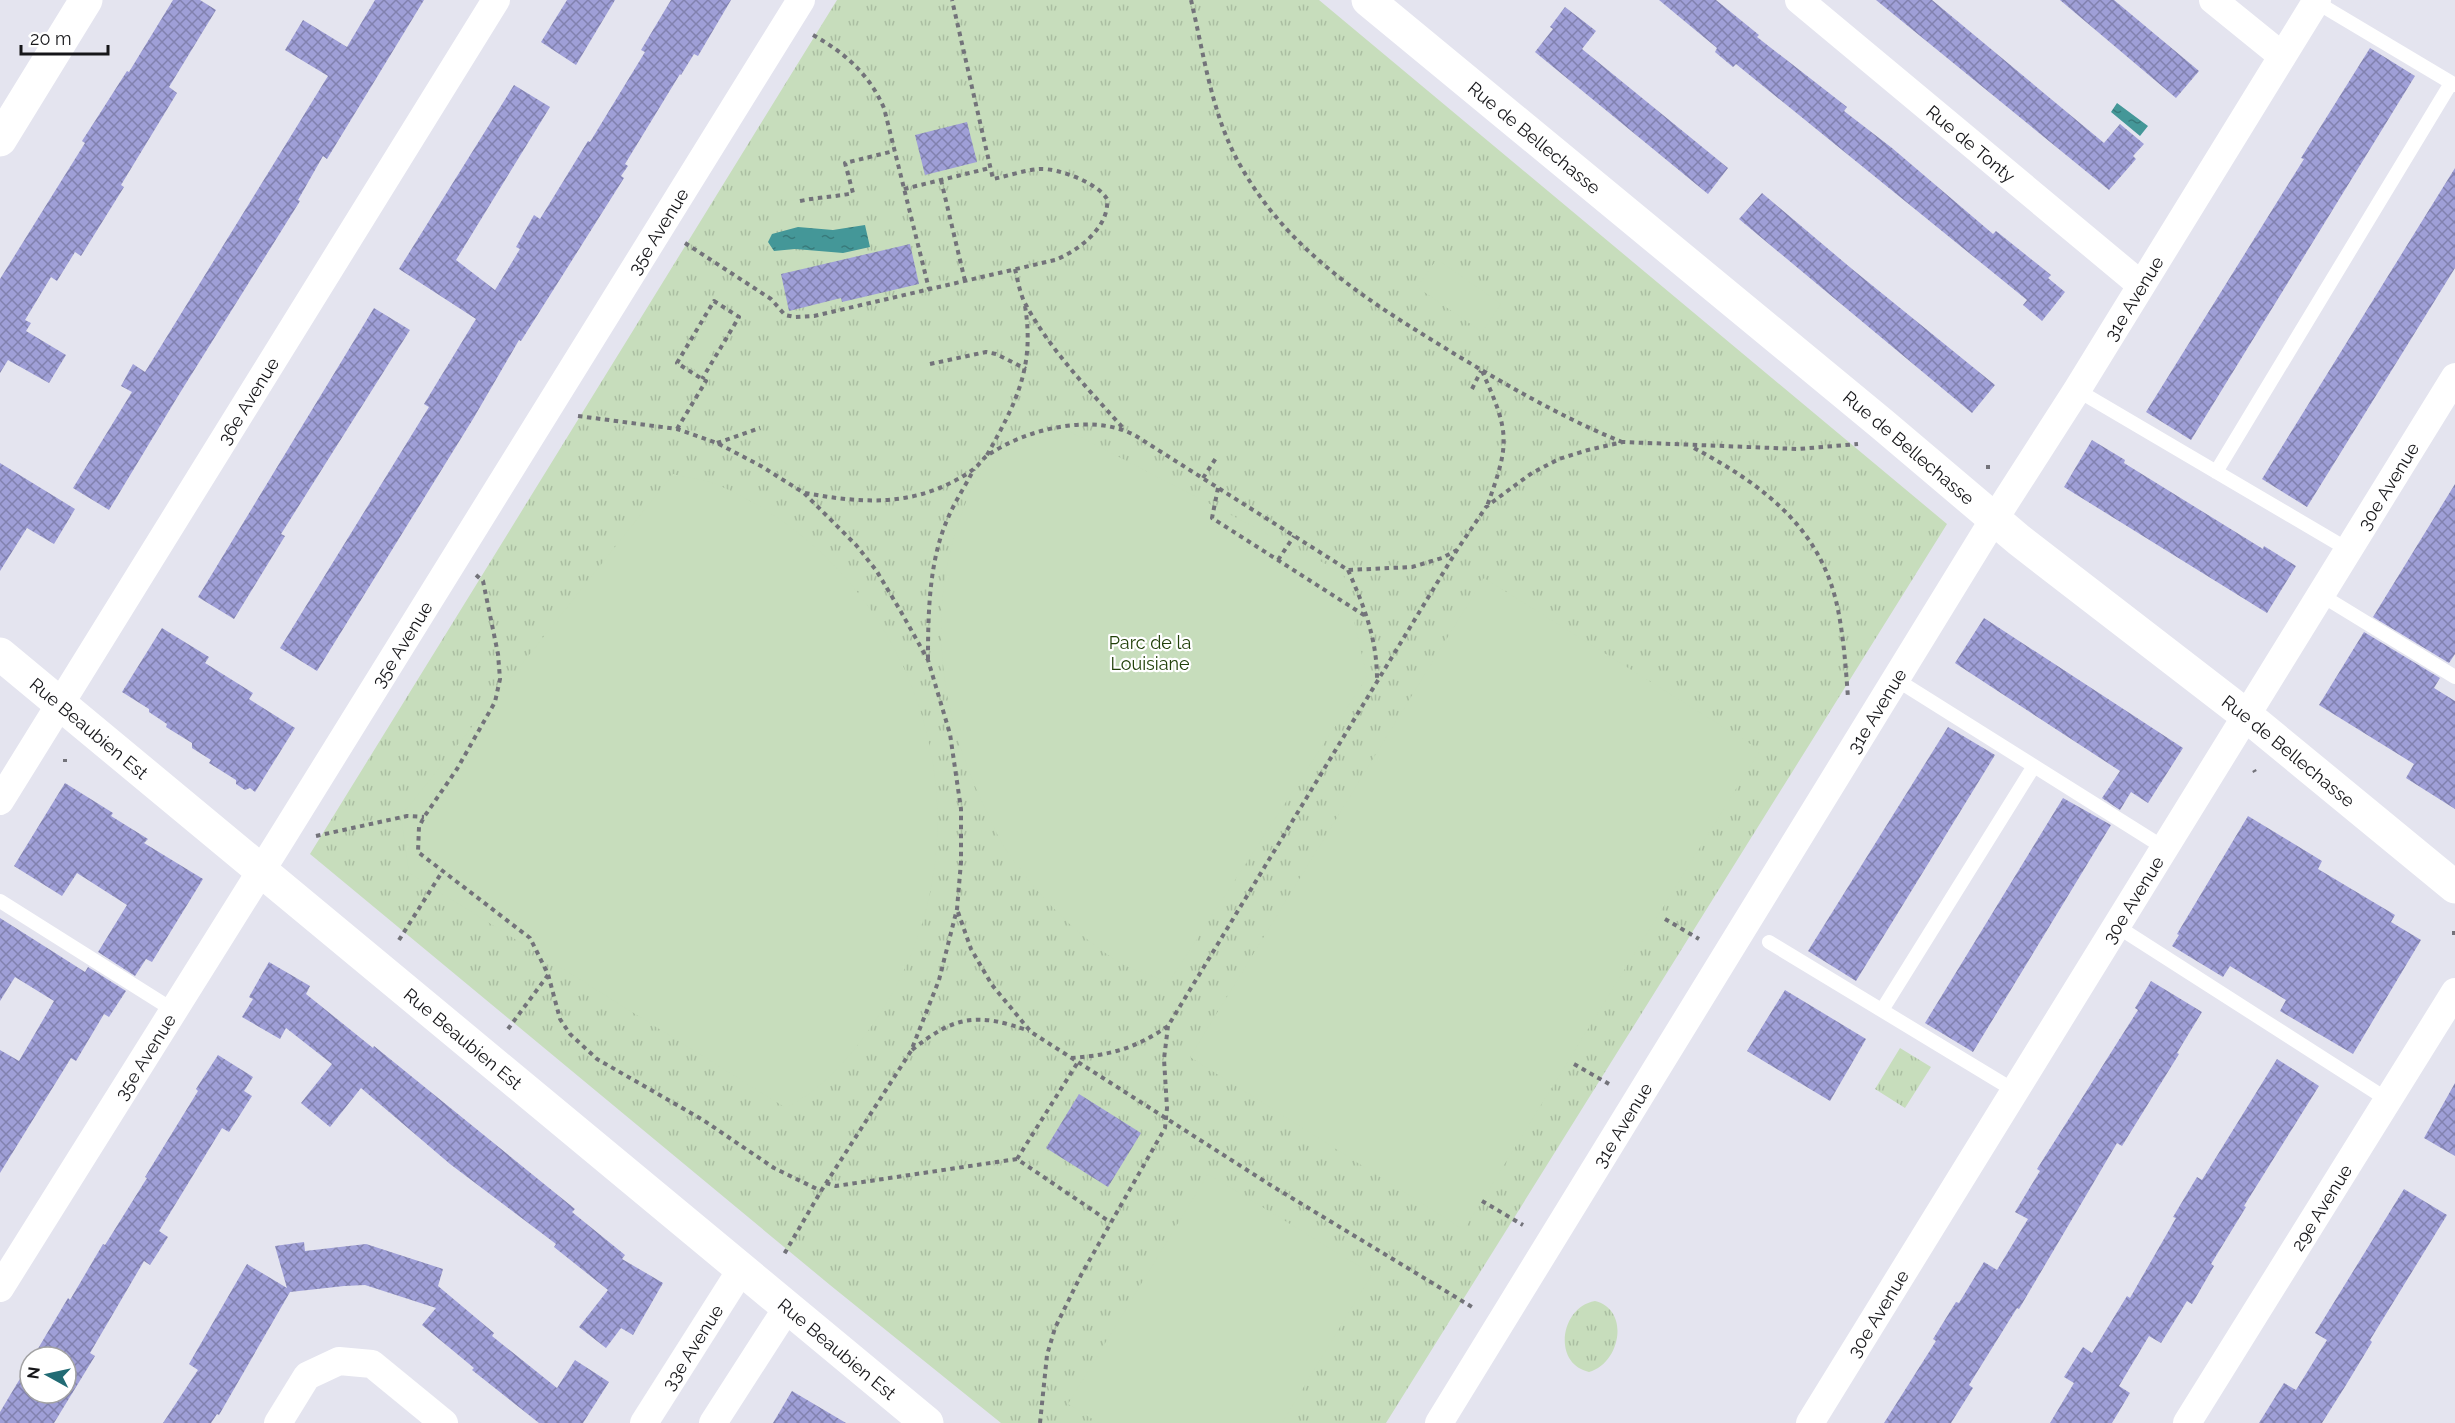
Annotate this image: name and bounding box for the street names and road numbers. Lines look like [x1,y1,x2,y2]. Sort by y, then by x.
street label: Rue de Bellechasse [1464,77,1605,198]
street label: Rue de Tonty [1922,100,2020,187]
street label: 35e Avenue [623,184,693,278]
street label: 31e Avenue [2100,252,2168,344]
street label: 36e Avenue [213,353,283,448]
street label: Rue de Bellechasse [1839,386,1979,509]
street label: 30e Avenue [2353,438,2423,533]
street label: 35e Avenue [367,597,437,691]
street label: 31e Avenue [1843,664,1910,757]
street label: Rue Beaubien Est [26,673,153,783]
street label: Rue de Bellechasse [2218,690,2360,811]
street label: 30e Avenue [2098,852,2168,947]
street label: Rue Beaubien Est [400,983,527,1093]
street label: 35e Avenue [110,1009,180,1103]
street label: 31e Avenue [1588,1078,1656,1171]
street label: 29e Avenue [2286,1160,2356,1254]
street label: 30e Avenue [1843,1265,1913,1361]
street label: Rue Beaubien Est [774,1294,901,1404]
street label: 33e Avenue [657,1300,727,1394]

